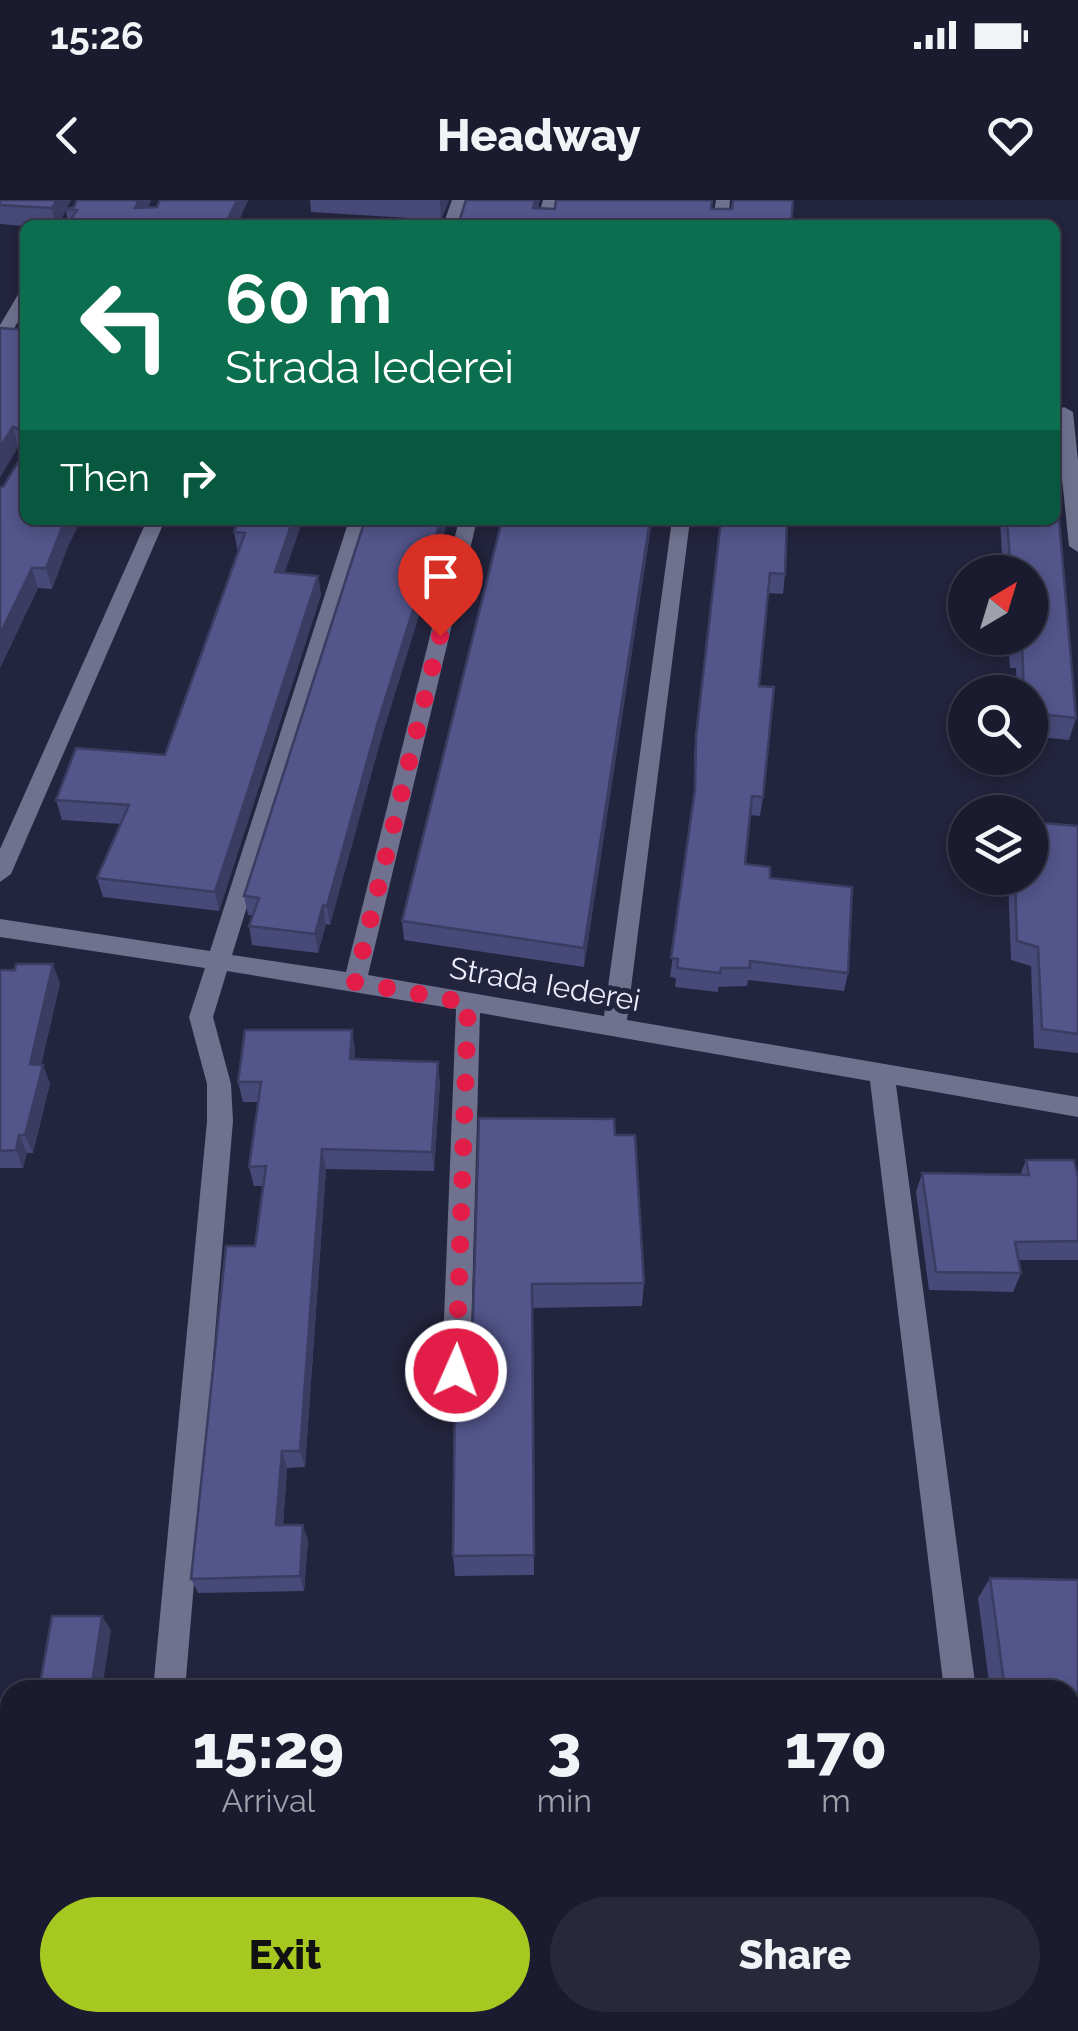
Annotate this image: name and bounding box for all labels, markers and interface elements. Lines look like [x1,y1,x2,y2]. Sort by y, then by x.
text: 15:26 [50,13,144,58]
icon: back [40,108,95,163]
icon: heart [983,108,1038,163]
text: Headway [437,109,641,162]
text: 60 m [225,257,392,339]
icon: left [60,260,190,390]
text: Strada Iederei [225,341,514,394]
icon: right [170,450,225,505]
text: Then [60,455,150,500]
pin [398,534,483,637]
icon: arrive [413,549,468,604]
north arrow [948,555,1048,655]
map controls [948,555,1048,895]
button: search [948,675,1048,775]
button: layers [948,795,1048,895]
street label: Strada Iederei [447,950,643,1018]
position arrow [404,1319,508,1423]
text: 15:29 [193,1712,344,1782]
text: 3 [547,1712,581,1782]
text: 170 [785,1712,887,1782]
text: Arrival [221,1782,315,1819]
text: min [537,1782,592,1819]
text: m [821,1782,851,1819]
button: Exit [40,1897,530,2012]
button: Share [550,1897,1040,2012]

